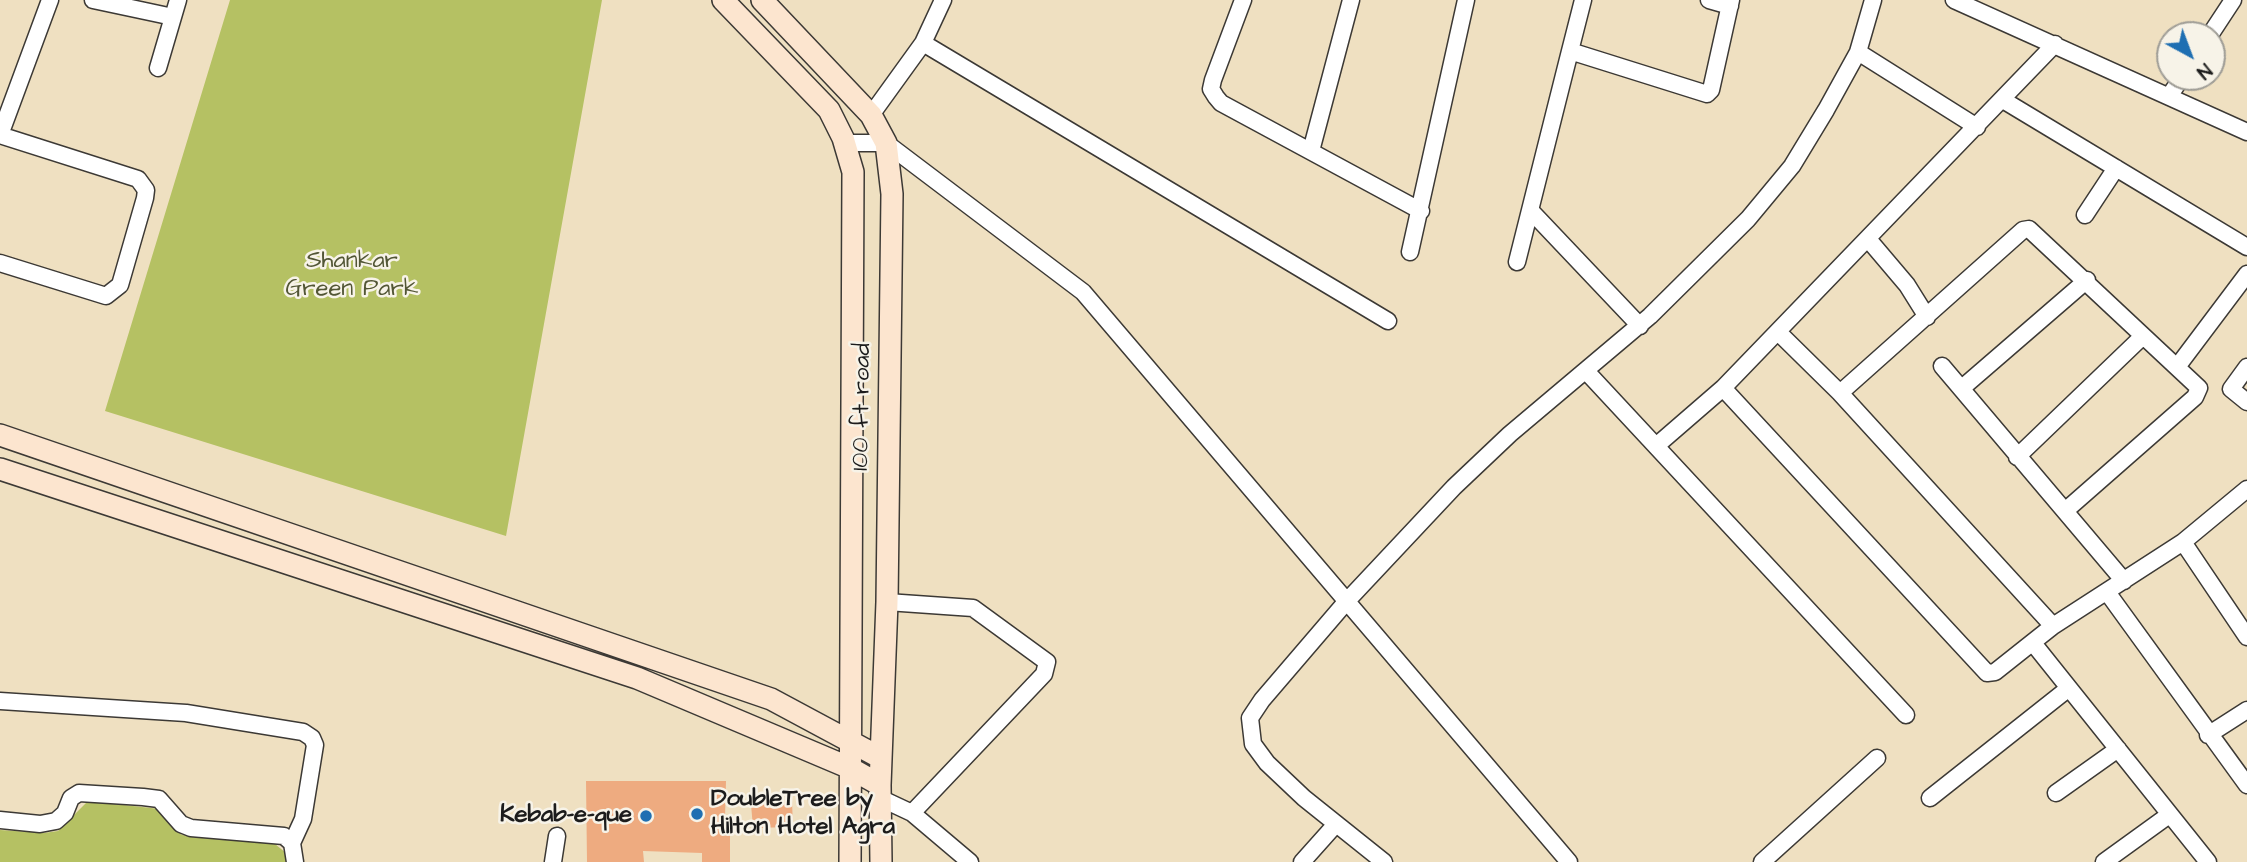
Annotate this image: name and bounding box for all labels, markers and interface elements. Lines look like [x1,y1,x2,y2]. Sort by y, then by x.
north arrow [2156,21,2226,91]
text: N [2190,57,2217,85]
park label: Shankar Green Park [286,248,418,304]
street label: 100 ft road [847,343,879,471]
place label: DoubleTree by Hilton Hotel Agra [711,786,895,842]
place label: Kebab-e-que [500,802,632,830]
marker: DoubleTree by Hilton Hotel Agra [689,806,705,822]
marker: Kebab-e-que [638,808,654,824]

